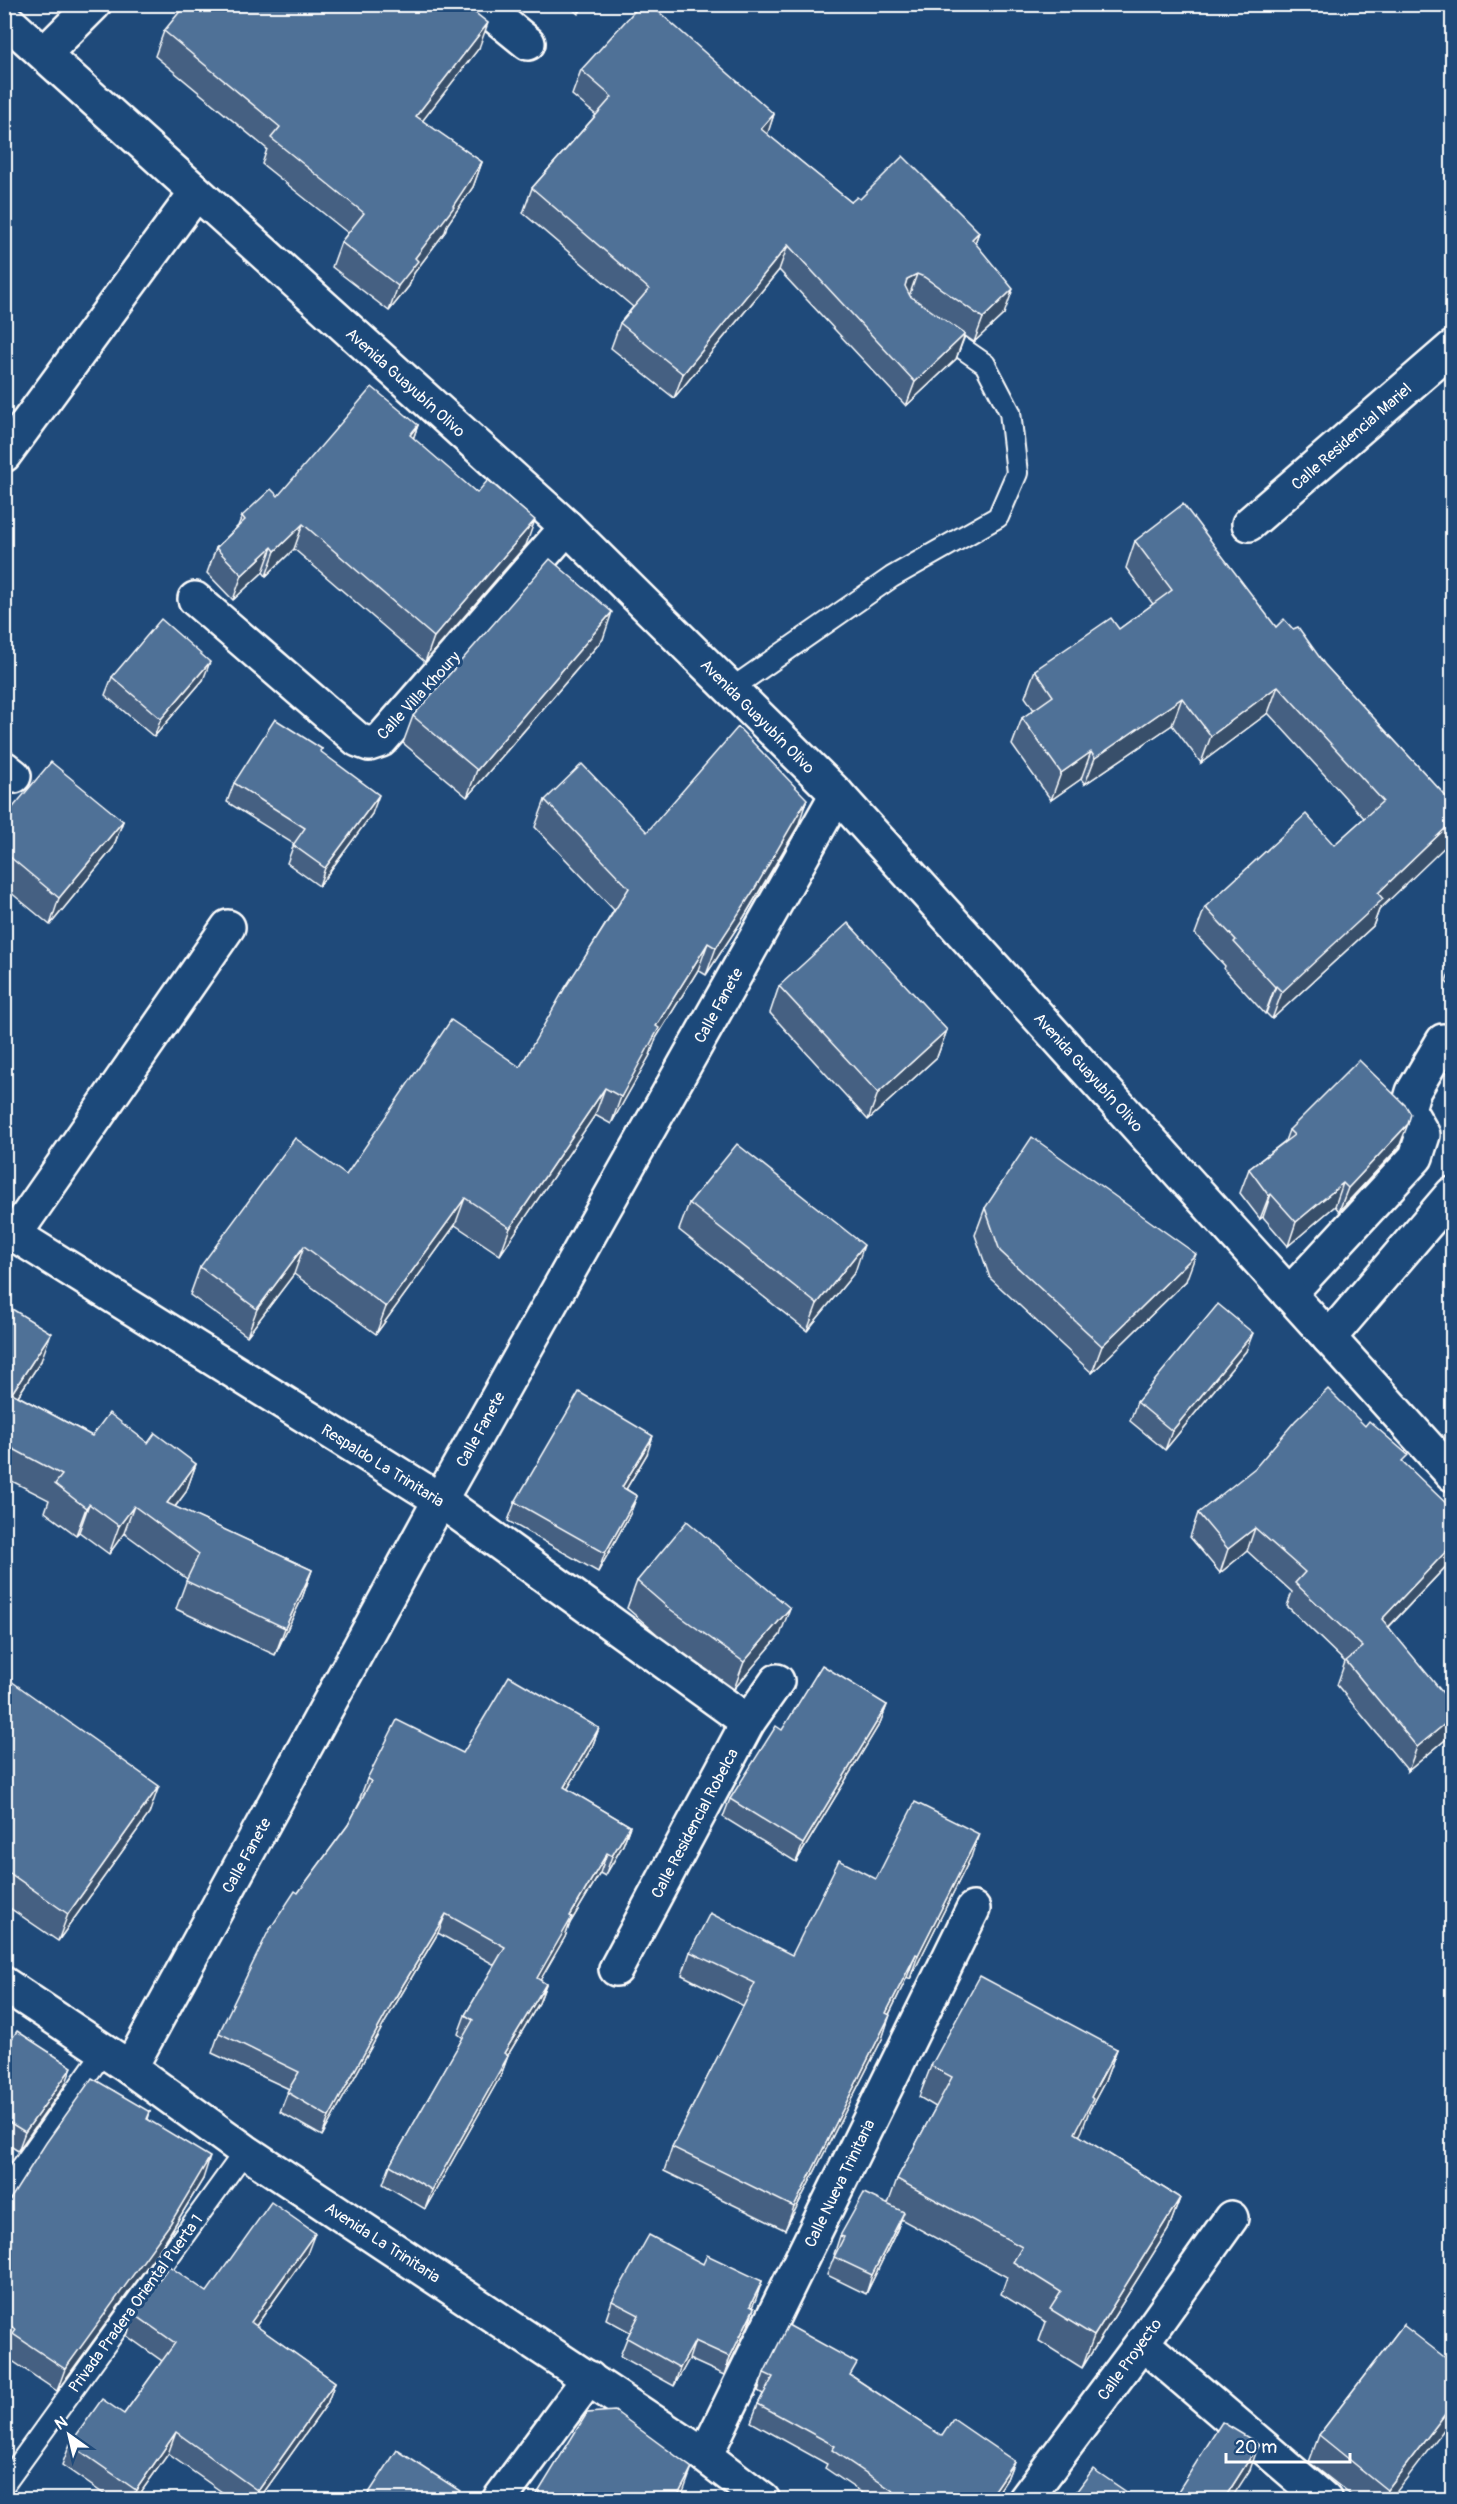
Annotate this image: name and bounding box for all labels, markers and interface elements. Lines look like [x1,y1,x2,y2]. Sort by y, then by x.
street label: Avenida Guayubín Olivo [341,324,469,442]
street label: Calle Residencial Mariel [1287,379,1416,494]
street label: Calle Villa Khoury [373,647,465,744]
street label: Avenida Guayubín Olivo [696,655,819,778]
street label: Calle Fanete [690,964,748,1047]
street label: Avenida Guayubín Olivo [1029,1009,1147,1137]
street label: Calle Fanete [452,1388,510,1471]
street label: Respaldo La Trinitaria [317,1420,448,1512]
street label: Calle Residencial Robelca [647,1745,743,1902]
street label: Calle Fanete [218,1814,276,1897]
street label: Calle Nueva Trinitaria [800,2116,880,2251]
street label: Avenida La Trinitaria [321,2198,444,2288]
street label: Privada Pradera Oriental Puerta 1 [64,2211,207,2397]
street label: Calle Proyecto [1093,2314,1167,2405]
north arrow [39,2405,99,2465]
text: N [51,2412,71,2435]
scale bar [1226,2426,1350,2464]
text: 20 m [1235,2436,1277,2459]

